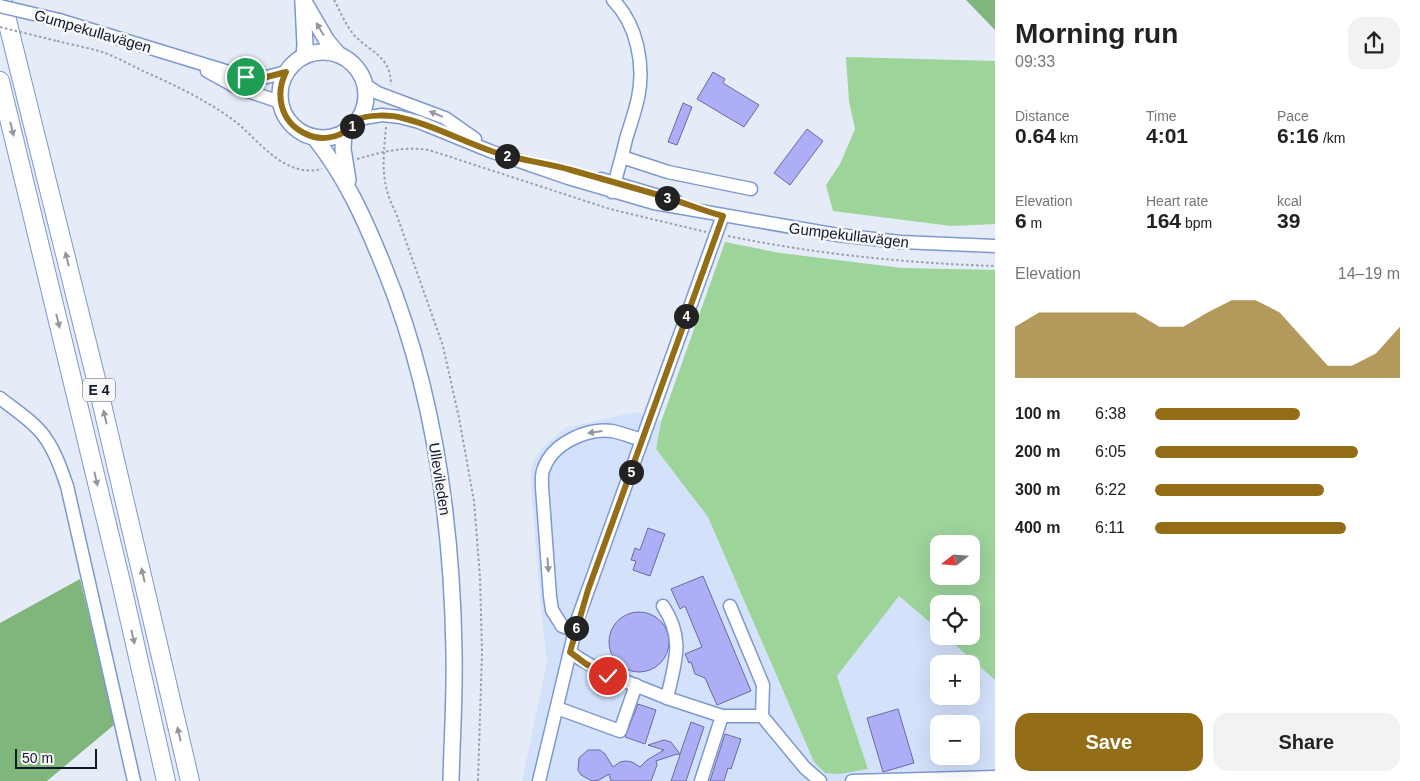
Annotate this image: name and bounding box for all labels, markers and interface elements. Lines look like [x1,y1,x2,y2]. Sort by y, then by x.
street label: Gumpekullavägen [33,6,153,56]
button: share [1348,17,1400,69]
text: Morning run [1015,18,1178,49]
one-way arrow [316,22,325,35]
text: 09:33 [1015,53,1055,70]
pin [225,56,267,98]
icon: arrive [232,63,260,91]
text: Distance [1015,108,1069,124]
text: Time [1146,108,1177,124]
text: Pace [1277,108,1309,124]
one-way arrow [428,110,443,118]
pin: 1 [340,114,364,138]
text: 1 [349,118,356,134]
one-way arrow [8,121,16,136]
text: 0.64 [1015,124,1056,147]
text: 4:01 [1146,124,1188,147]
text: 6:16 [1277,124,1319,147]
text: km [1056,130,1078,146]
text: /km [1319,130,1345,146]
pin: 2 [494,144,520,168]
text: 2 [504,148,511,164]
pin: 3 [654,186,680,210]
text: 3 [664,190,671,206]
text: Elevation [1015,193,1073,209]
text: Heart rate [1146,193,1208,209]
text: kcal [1277,193,1302,209]
text: 6 [1015,209,1027,232]
text: 164 [1146,209,1181,232]
text: 39 [1277,209,1300,232]
text: m [1027,215,1042,231]
text: bpm [1181,215,1212,231]
street label: Gumpekullavägen [788,219,910,251]
one-way arrow [63,252,71,267]
text: Elevation [1015,265,1081,282]
text: 14–19 m [1338,265,1400,282]
pin: 4 [674,304,698,328]
text: 4 [683,308,690,324]
one-way arrow [54,313,62,328]
road number: E 4 [83,378,115,402]
text: 100 m [1015,405,1060,422]
text: 6:38 [1095,405,1126,422]
one-way arrow [101,409,109,424]
one-way arrow [586,428,602,436]
street label: Ullevileden [426,441,454,517]
text: 200 m [1015,443,1060,460]
text: 6:05 [1095,443,1126,460]
pin: 5 [618,460,644,484]
text: 5 [628,464,635,480]
one-way arrow [92,471,100,486]
text: 300 m [1015,481,1060,498]
text: 6:22 [1095,481,1126,498]
text: 400 m [1015,519,1060,536]
text: 6:11 [1095,519,1125,536]
north arrow [930,535,980,585]
map controls [930,535,980,765]
one-way arrow [544,557,552,573]
one-way arrow [138,567,146,583]
button: locate [930,595,980,645]
pin: 6 [564,616,588,640]
text: 6 [573,620,580,636]
one-way arrow [129,629,137,644]
pin [587,655,629,697]
button: + [930,655,980,705]
icon: check [594,662,622,690]
button: Save [1015,713,1203,771]
button: Share [1213,713,1400,771]
button: − [930,715,980,765]
one-way arrow [175,726,183,741]
scale bar [15,746,98,769]
text: 50 m [22,750,53,766]

